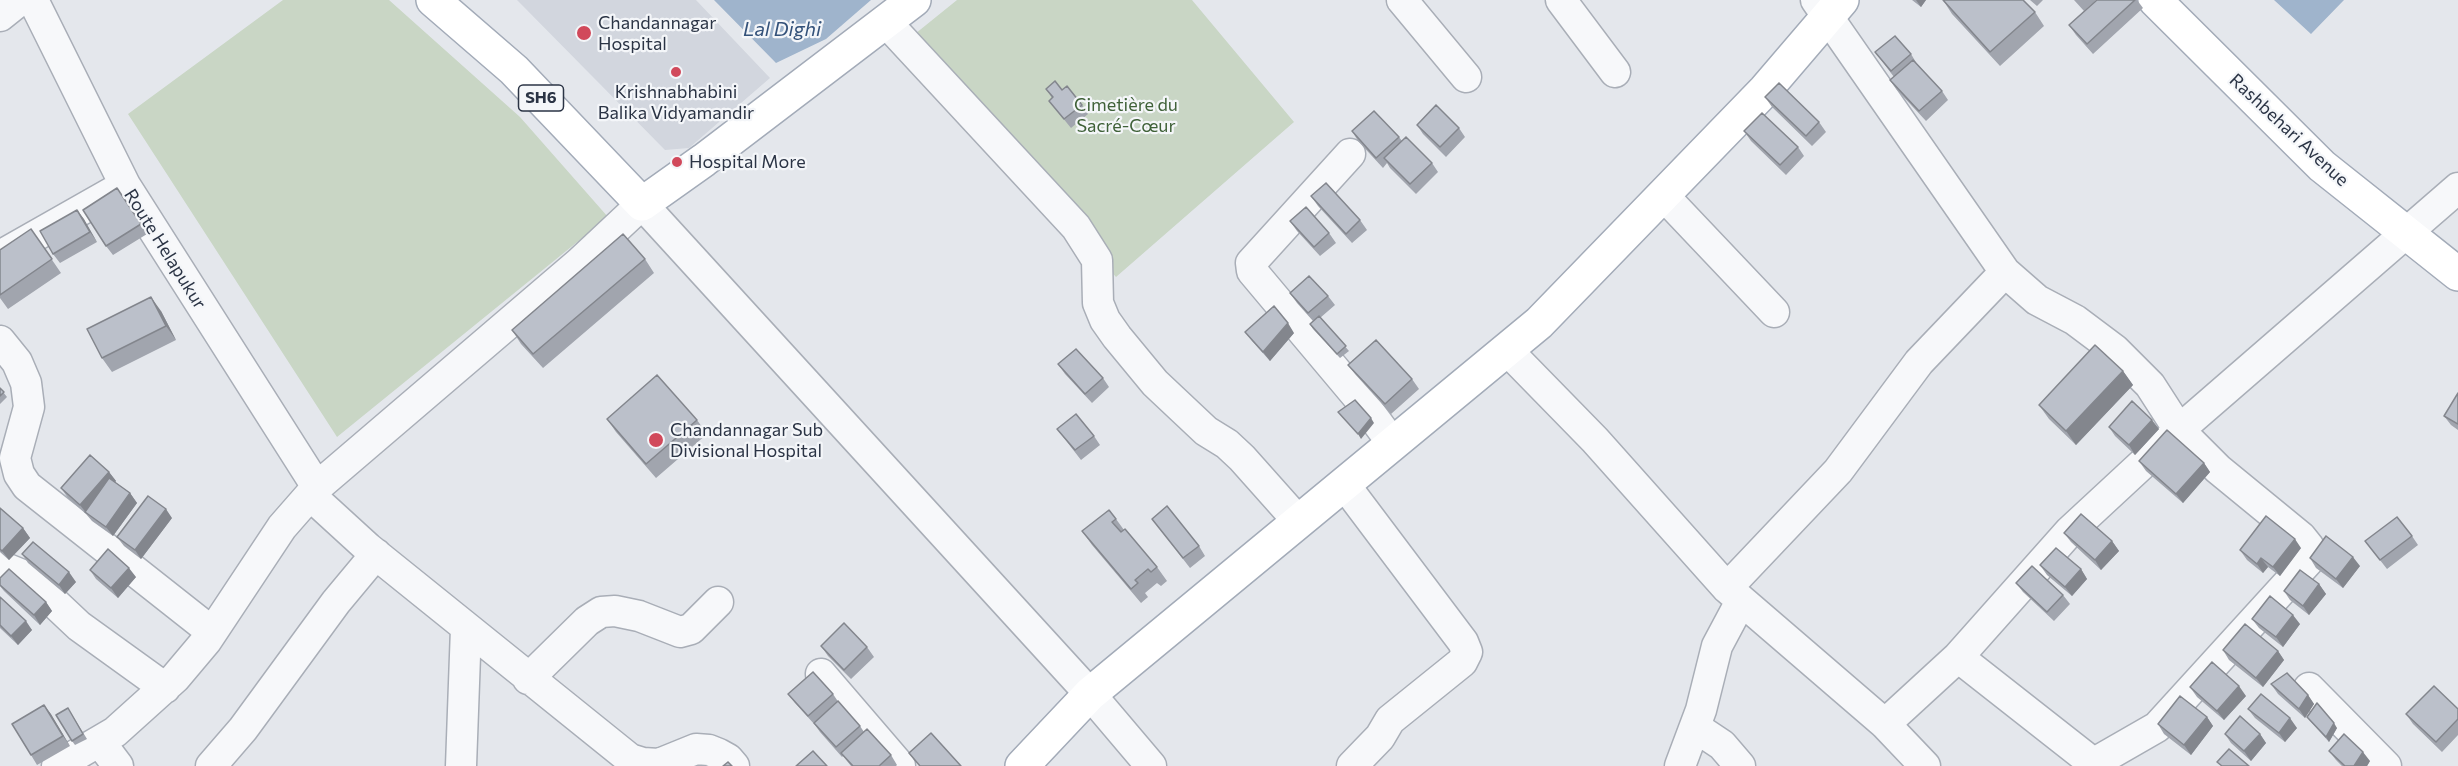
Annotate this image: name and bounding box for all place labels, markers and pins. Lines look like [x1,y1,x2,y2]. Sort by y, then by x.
place label: Chandannagar Hospital [598,12,716,54]
marker: Chandannagar Hospital [575,24,593,42]
marker: Krishnabhabini Balika Vidyamandir [669,65,683,79]
place label: Krishnabhabini Balika Vidyamandir [598,81,754,124]
place label: Hospital More [689,151,806,173]
marker: Hospital More [670,155,684,169]
place label: Chandannagar Sub Divisional Hospital [670,419,823,462]
marker: Chandannagar Sub Divisional Hospital [647,431,665,449]

